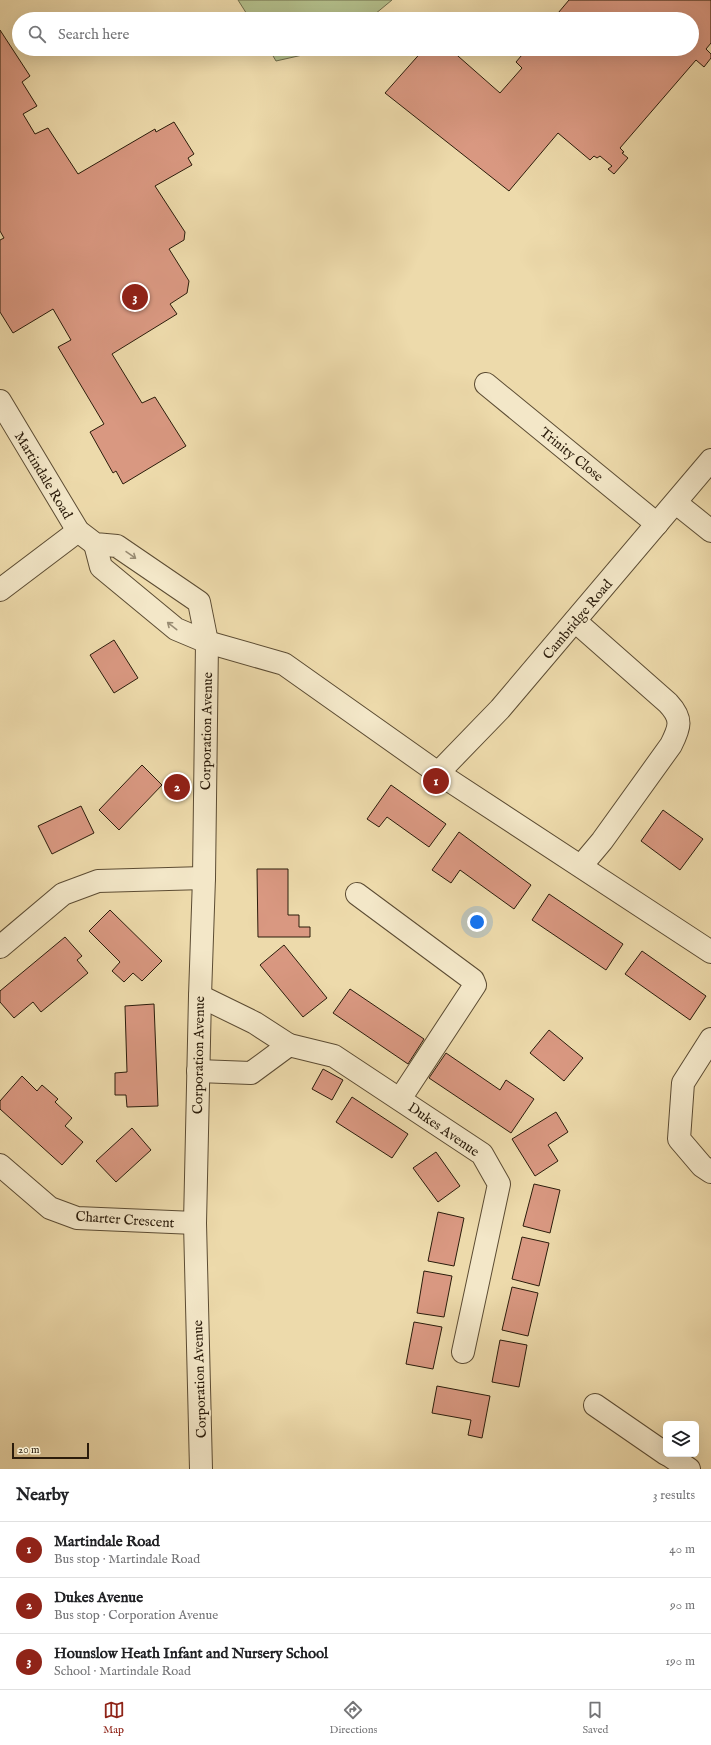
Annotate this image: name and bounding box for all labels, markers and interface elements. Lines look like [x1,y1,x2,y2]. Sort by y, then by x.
search box [12,12,699,56]
icon: search [26,23,48,45]
text: Search here [58,25,129,44]
pin: 3 [122,282,148,312]
street label: Trinity Close [536,424,607,486]
street label: Martindale Road [10,429,77,523]
one-way arrow [125,551,136,559]
street label: Cambridge Road [539,575,617,663]
one-way arrow [167,622,178,630]
street label: Corporation Avenue [197,671,217,790]
pin: 1 [423,766,449,796]
pin: 2 [164,772,190,802]
your location [467,912,487,932]
street label: Corporation Avenue [189,995,209,1114]
street label: Dukes Avenue [404,1099,483,1161]
street label: Charter Crescent [75,1208,175,1232]
street label: Corporation Avenue [189,1319,211,1438]
map controls [663,1421,699,1457]
button: layers [663,1421,699,1457]
scale bar [12,1441,89,1460]
text: 20 m [18,1443,39,1457]
text: Nearby [16,1485,69,1506]
text: 3 results [653,1487,695,1504]
text: Martindale Road [54,1532,160,1551]
text: 1 [27,1541,31,1558]
text: 40 m [669,1541,695,1558]
text: Bus stop · Martindale Road [54,1551,200,1568]
text: Dukes Avenue [54,1588,143,1607]
text: 2 [26,1597,32,1614]
text: 90 m [670,1597,695,1614]
text: Bus stop · Corporation Avenue [54,1607,218,1624]
text: Hounslow Heath Infant and Nursery School [54,1644,328,1663]
text: 3 [27,1653,31,1670]
text: 190 m [665,1653,695,1670]
text: School · Martindale Road [54,1663,191,1680]
tab: Map [103,1699,125,1737]
tab: Directions [330,1699,377,1737]
tab: Saved [582,1699,608,1737]

